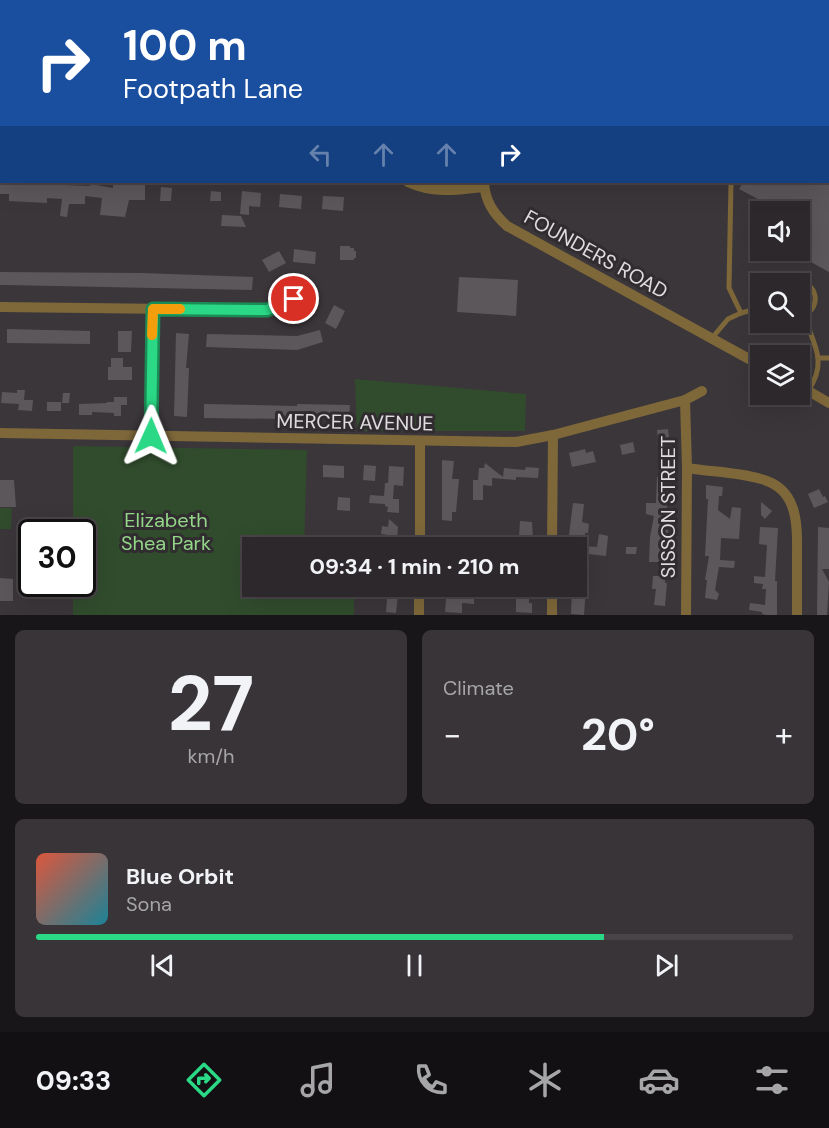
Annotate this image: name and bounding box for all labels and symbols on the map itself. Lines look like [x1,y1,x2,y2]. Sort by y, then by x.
street label: FOUNDERS ROAD [520,204,672,304]
pin [268,273,319,324]
position arrow [119,404,183,468]
street label: MERCER AVENUE [276,408,434,436]
street label: SISSON STREET [655,436,681,578]
park label: Elizabeth Shea Park [121,507,211,556]
speed limit sign: 30 [18,519,96,597]

